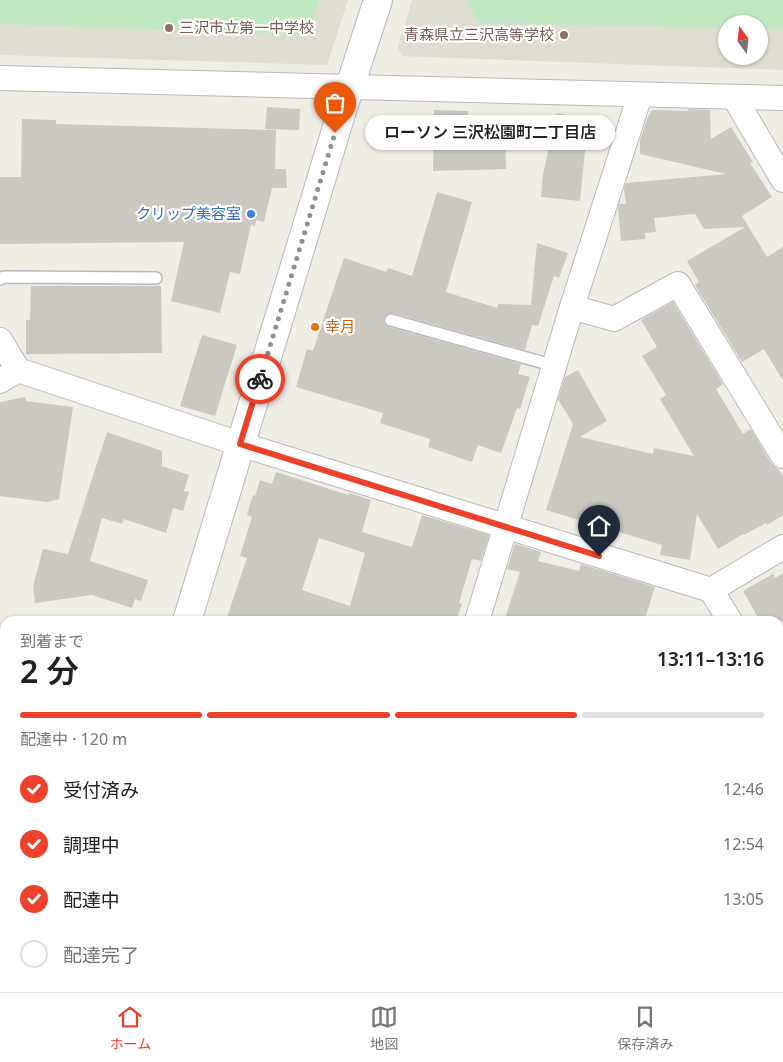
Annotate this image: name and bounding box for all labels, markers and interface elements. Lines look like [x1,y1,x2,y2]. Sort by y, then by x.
north arrow [718,15,768,65]
map controls [718,15,768,65]
place label: 三沢市立第一中学校 [179,17,314,37]
marker: 三沢市立第一中学校 [163,22,175,34]
place label: 青森県立三沢高等学校 [404,24,554,44]
marker: 青森県立三沢高等学校 [558,29,570,41]
pin [314,82,356,133]
icon: bag [321,89,349,117]
callout: ローソン 三沢松園町二丁目店 [365,116,615,150]
text: ローソン 三沢松園町二丁目店 [384,121,596,143]
place label: クリップ美容室 [136,203,241,223]
marker: クリップ美容室 [245,208,257,220]
place label: 幸月 [325,316,355,336]
marker: 幸月 [309,321,321,333]
courier [235,354,285,404]
icon: bike [246,365,274,393]
pin [578,505,620,556]
icon: home [585,512,613,540]
text: 到着まで [20,630,84,652]
text: 13:11–13:16 [657,646,764,672]
text: 2 分 [20,649,79,692]
text: 配達中 · 120 m [20,728,127,750]
icon: check [20,775,48,803]
text: 受付済み [63,777,139,803]
text: 12:46 [723,778,764,800]
icon: check [20,830,48,858]
text: 調理中 [63,832,120,858]
text: 12:54 [723,833,764,855]
icon: check [20,885,48,913]
text: 配達中 [63,887,120,913]
text: 13:05 [723,888,764,910]
text: 配達完了 [63,942,139,968]
tab: ホーム [110,1003,151,1053]
tab: 地図 [370,1003,398,1053]
tab: 保存済み [617,1003,673,1053]

